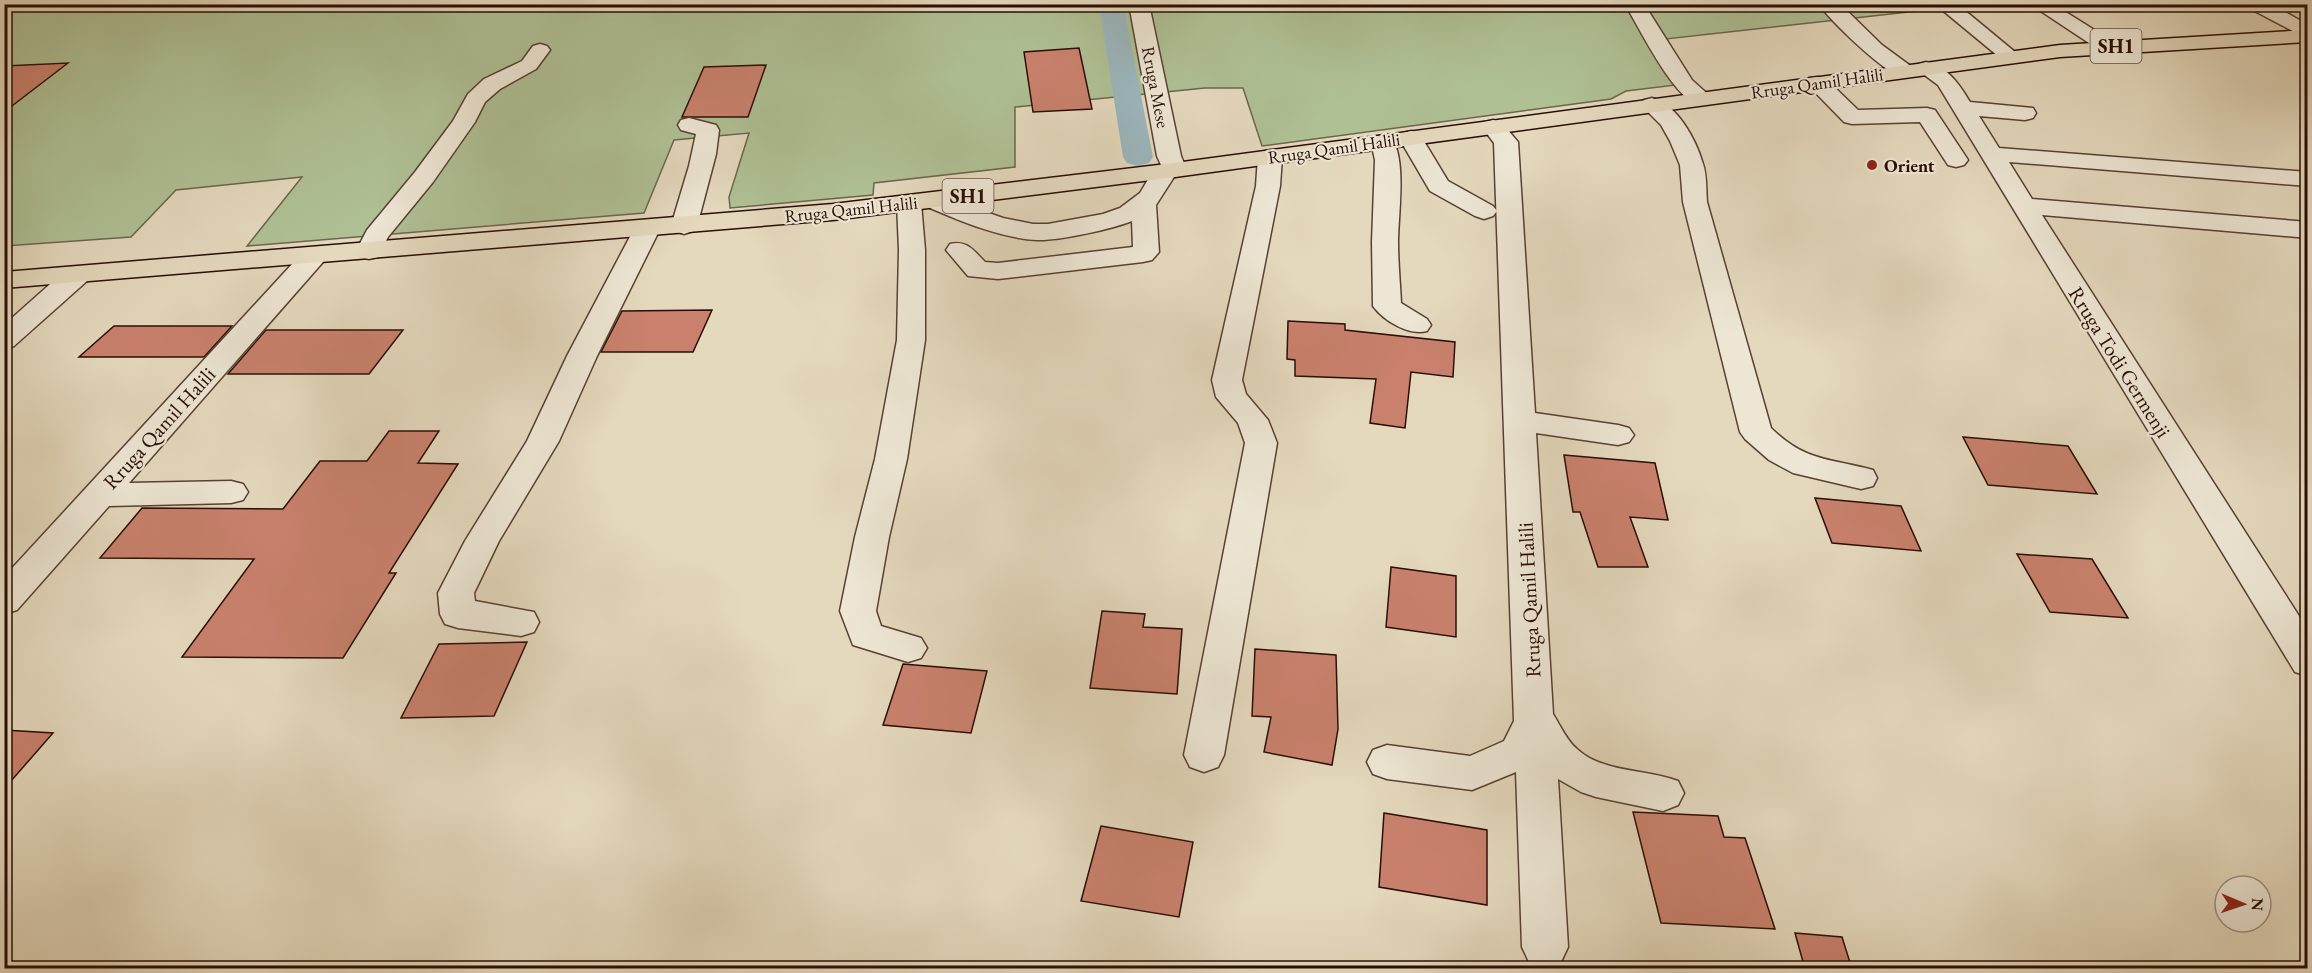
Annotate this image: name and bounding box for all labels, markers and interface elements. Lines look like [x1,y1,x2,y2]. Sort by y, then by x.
road number: SH1 [2090,29,2142,63]
street label: Rruga Mese [1137,44,1175,130]
street label: Rruga Qamil Halili [1749,62,1885,104]
street label: Rruga Qamil Halili [1266,127,1402,169]
place label: Orient [1884,154,1935,177]
marker: Orient [1865,158,1879,172]
road number: SH1 [942,179,994,213]
street label: Rruga Qamil Halili [783,191,919,227]
street label: Rruga Todi Germenji [2063,281,2177,443]
street label: Rruga Qamil Halili [97,361,222,496]
street label: Rruga Qamil Halili [1511,522,1548,678]
north arrow [2213,874,2273,934]
text: N [2247,898,2268,911]

